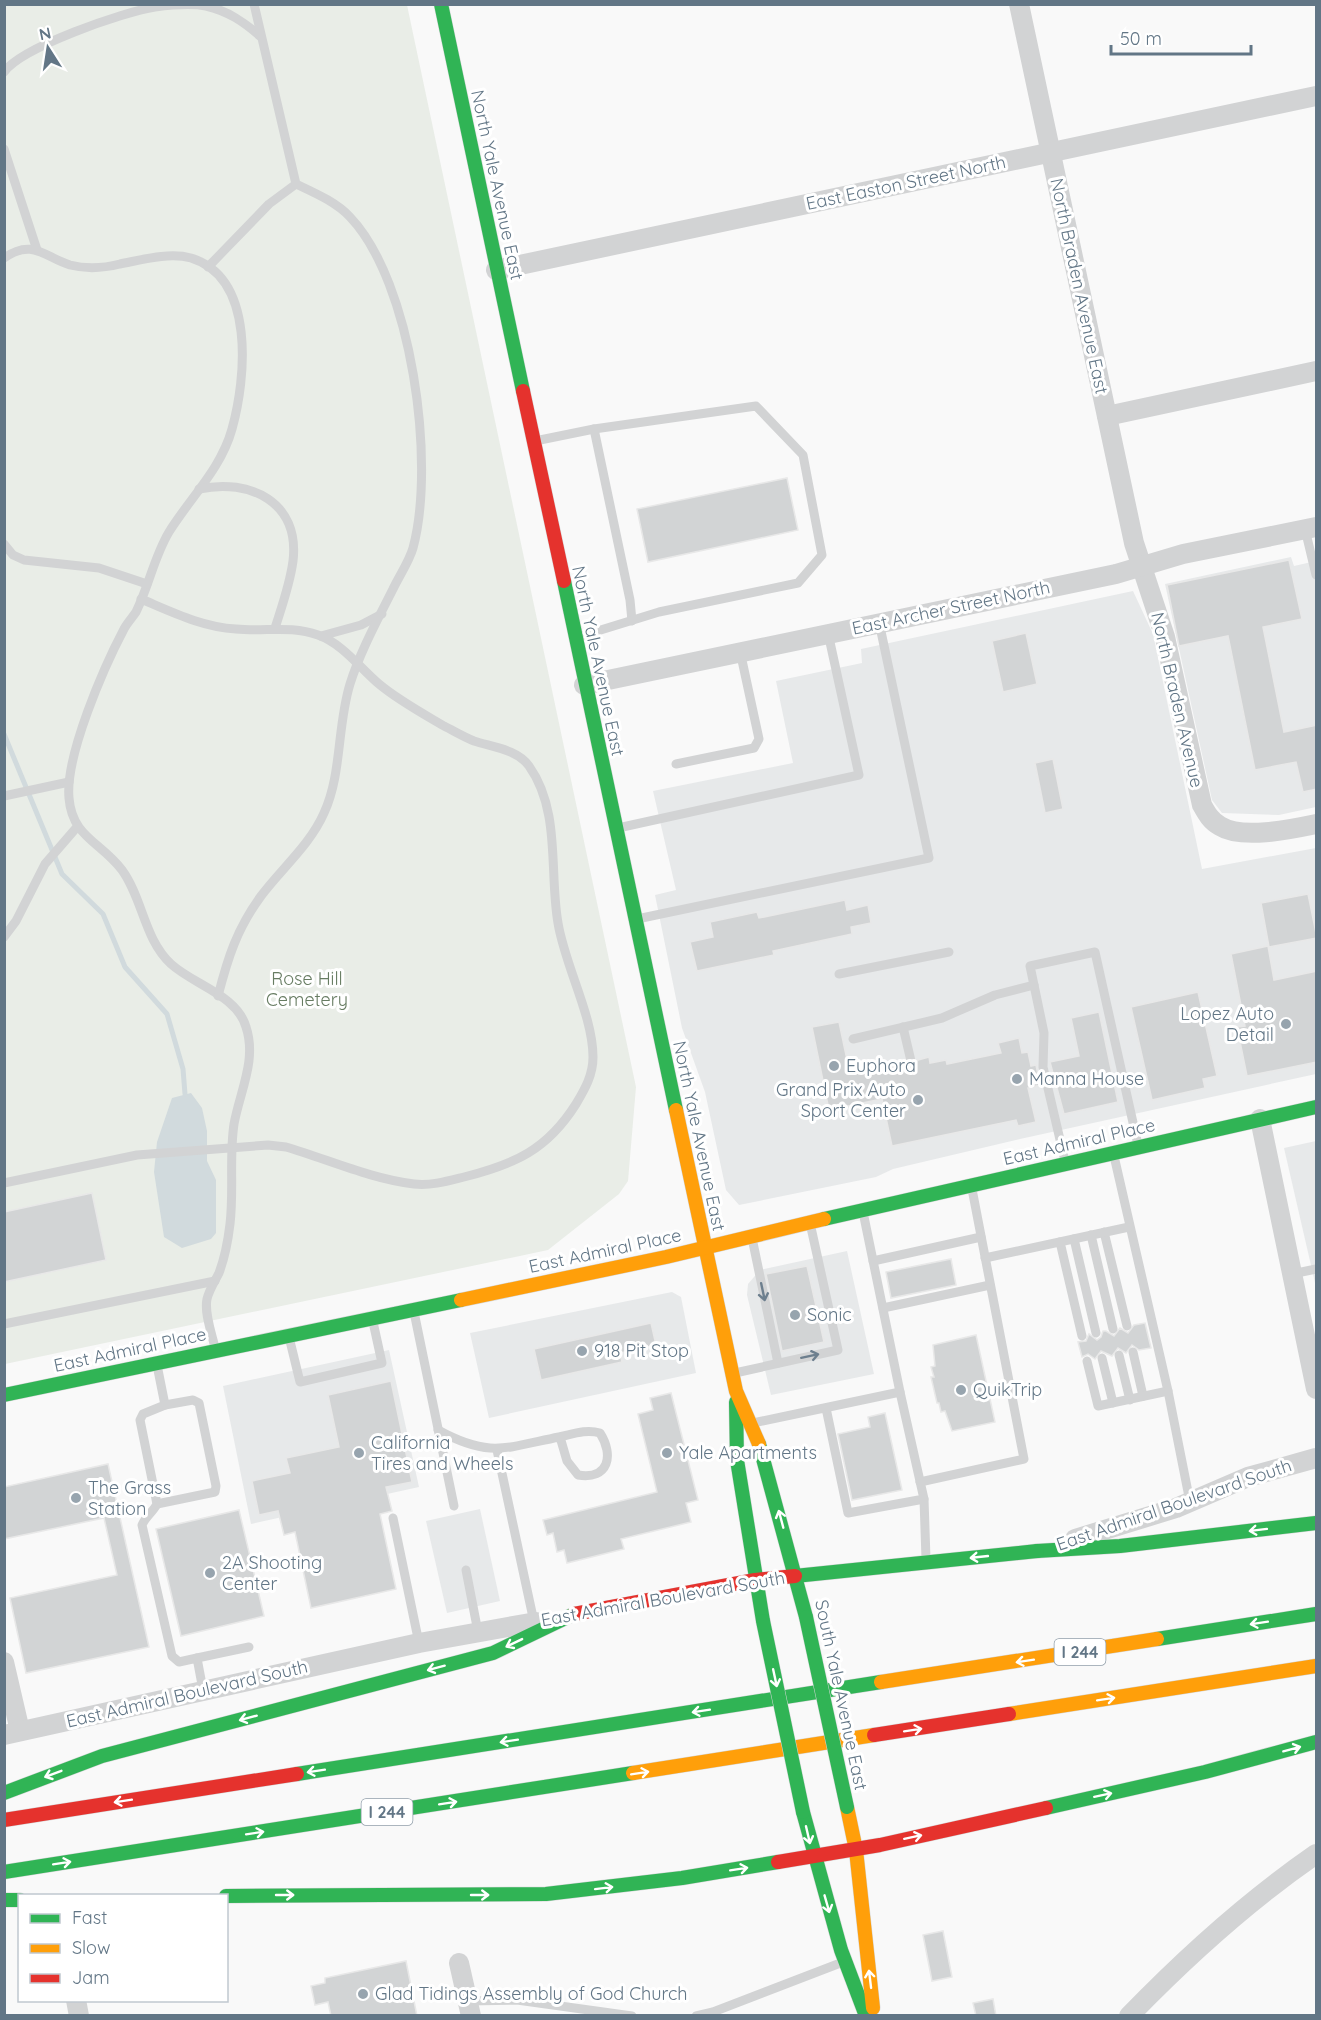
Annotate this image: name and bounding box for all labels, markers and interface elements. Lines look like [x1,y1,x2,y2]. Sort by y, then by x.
north arrow [18,18,78,78]
scale bar [1111,18,1250,56]
text: N [37,22,53,44]
text: 50 m [1120,27,1162,50]
street label: North Yale Avenue East [466,88,529,282]
street label: East Easton Street North [804,150,1008,215]
street label: North Braden Avenue East [1045,176,1114,396]
street label: North Yale Avenue East [567,564,630,758]
street label: East Archer Street North [850,575,1052,640]
street label: North Braden Avenue [1146,610,1209,790]
park label: Rose Hill Cemetery [266,967,348,1011]
place label: Lopez Auto Detail [1180,1002,1274,1046]
marker: Lopez Auto Detail [1279,1017,1293,1031]
street label: North Yale Avenue East [668,1039,731,1233]
place label: Euphora [846,1054,916,1077]
marker: Euphora [827,1059,841,1073]
place label: Manna House [1029,1067,1144,1090]
marker: Manna House [1010,1072,1024,1086]
place label: Grand Prix Auto Sport Center [776,1078,906,1122]
marker: Grand Prix Auto Sport Center [911,1093,925,1107]
street label: East Admiral Place [1001,1113,1157,1170]
street label: East Admiral Place [527,1223,683,1278]
one-way arrow [758,1282,769,1302]
place label: Sonic [807,1303,852,1326]
marker: Sonic [788,1308,802,1322]
street label: East Admiral Place [52,1322,208,1377]
place label: 918 Pit Stop [594,1339,689,1362]
marker: 918 Pit Stop [575,1344,589,1358]
one-way arrow [800,1350,819,1361]
place label: QuikTrip [973,1378,1042,1401]
marker: QuikTrip [954,1383,968,1397]
place label: California Tires and Wheels [371,1431,513,1475]
place label: Yale Apartments [679,1441,817,1464]
marker: California Tires and Wheels [352,1446,366,1460]
marker: Yale Apartments [660,1446,674,1460]
street label: East Admiral Boulevard South [1053,1453,1294,1556]
place label: The Grass Station [88,1476,171,1520]
marker: The Grass Station [69,1491,83,1505]
one-way arrow [775,1510,786,1529]
one-way arrow [1249,1525,1269,1536]
place label: 2A Shooting Center [222,1551,322,1595]
one-way arrow [970,1552,990,1563]
marker: 2A Shooting Center [203,1566,217,1580]
street label: East Admiral Boulevard South [539,1566,787,1631]
street label: South Yale Avenue East [810,1598,873,1792]
one-way arrow [1249,1618,1269,1629]
one-way arrow [506,1637,524,1649]
road number: I 244 [1054,1639,1106,1665]
street label: East Admiral Boulevard South [64,1654,310,1733]
one-way arrow [1015,1655,1035,1666]
one-way arrow [427,1663,446,1674]
one-way arrow [770,1668,781,1687]
one-way arrow [1096,1694,1115,1705]
one-way arrow [692,1706,712,1717]
one-way arrow [239,1713,258,1724]
one-way arrow [903,1724,923,1735]
one-way arrow [499,1736,519,1747]
one-way arrow [1282,1742,1301,1754]
one-way arrow [307,1766,326,1777]
one-way arrow [630,1767,650,1778]
one-way arrow [44,1770,63,1781]
one-way arrow [1093,1789,1112,1801]
one-way arrow [114,1796,134,1807]
one-way arrow [437,1797,457,1808]
road number: I 244 [362,1799,412,1825]
one-way arrow [803,1824,814,1844]
one-way arrow [245,1827,264,1838]
one-way arrow [903,1831,922,1843]
one-way arrow [52,1858,72,1869]
one-way arrow [729,1863,749,1874]
one-way arrow [594,1882,614,1893]
one-way arrow [274,1889,294,1901]
one-way arrow [469,1889,489,1901]
legend [18,1894,228,2002]
one-way arrow [822,1894,833,1913]
text: Fast [72,1906,107,1929]
text: Slow [72,1936,110,1959]
text: Jam [72,1966,110,1989]
one-way arrow [864,1970,875,1990]
place label: Glad Tidings Assembly of God Church [375,1982,687,2005]
marker: Glad Tidings Assembly of God Church [356,1987,370,2001]

